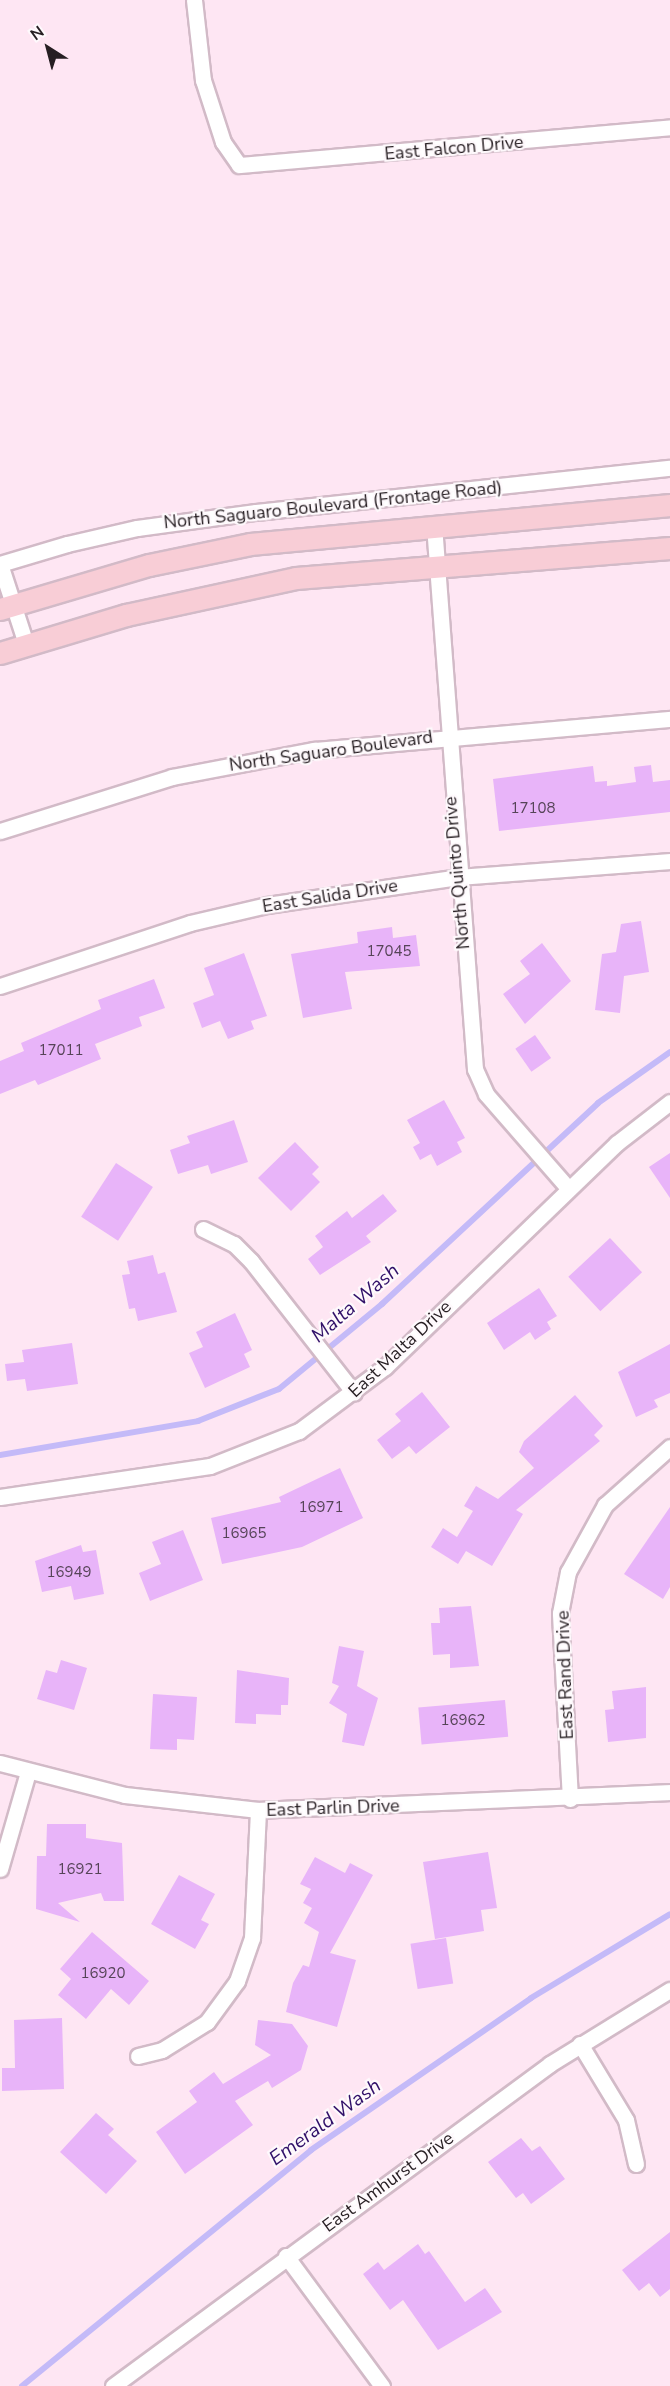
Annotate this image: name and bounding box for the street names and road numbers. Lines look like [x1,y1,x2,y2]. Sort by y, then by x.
street label: East Falcon Drive [384,131,524,165]
street label: North Saguaro Boulevard (Frontage Road) [163,476,503,534]
street label: North Saguaro Boulevard [228,726,434,776]
street label: North Quinto Drive [440,796,474,950]
street label: East Salida Drive [261,875,399,917]
street label: East Malta Drive [344,1296,456,1402]
street label: East Rand Drive [552,1610,578,1740]
street label: East Parlin Drive [266,1795,400,1821]
street label: East Amhurst Drive [318,2127,458,2237]

